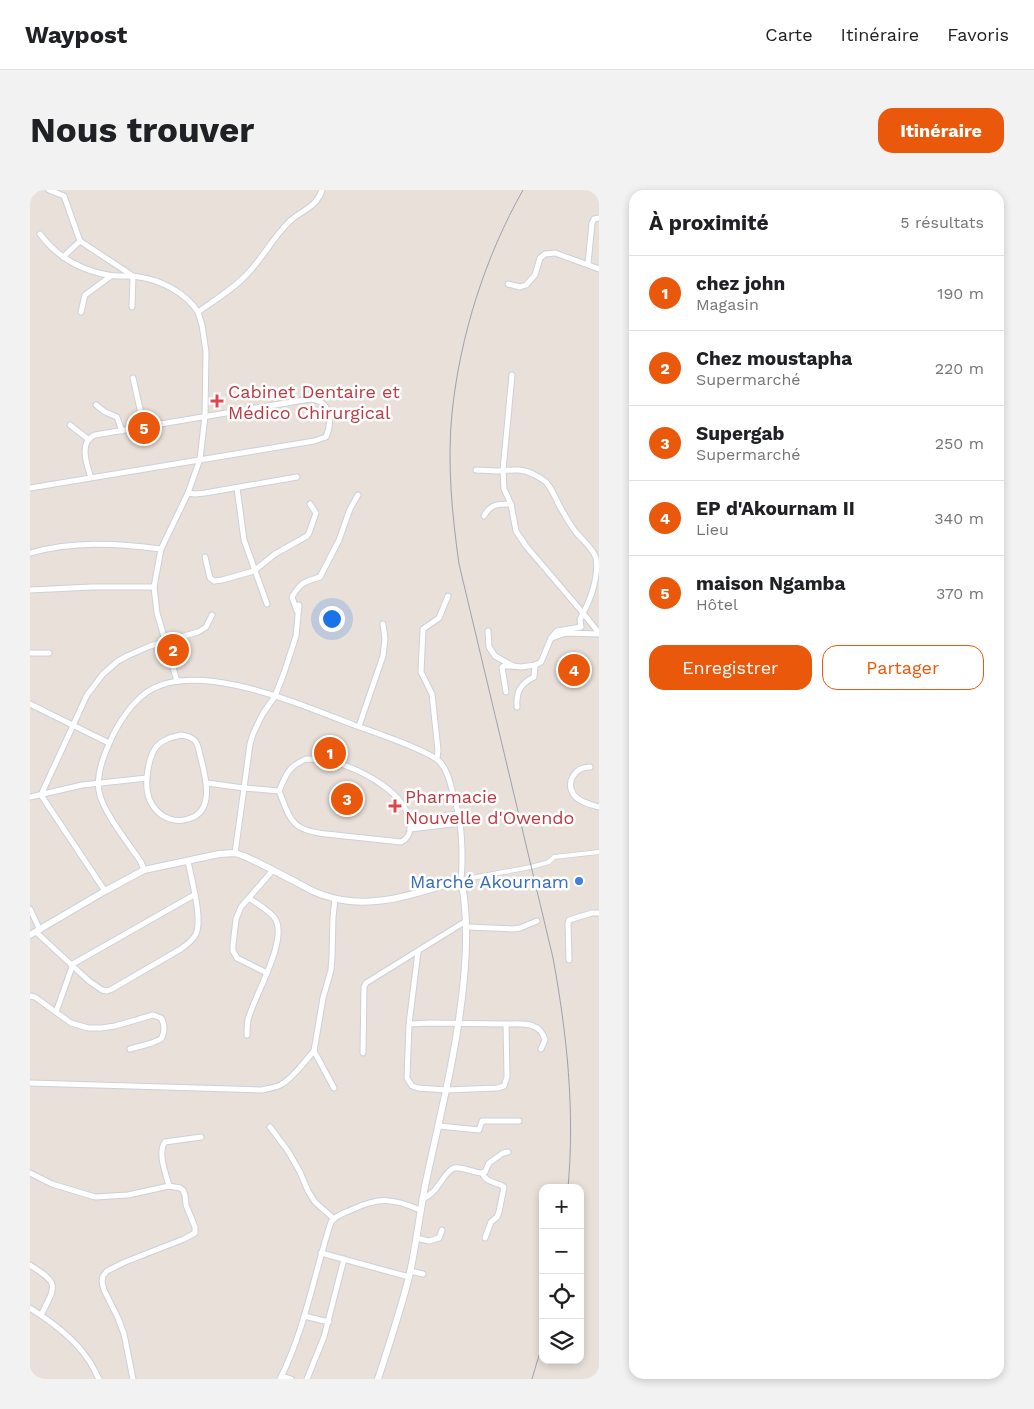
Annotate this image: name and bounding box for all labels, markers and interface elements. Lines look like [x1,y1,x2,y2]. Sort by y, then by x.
text: Waypost [25,21,127,49]
text: Carte [765,24,813,45]
text: Itinéraire [841,24,919,45]
text: Favoris [947,24,1009,45]
button: Itinéraire [878,108,1004,153]
text: Nous trouver [30,109,254,151]
text: À proximité [649,210,769,235]
text: 5 résultats [900,213,984,232]
text: chez john [696,272,785,295]
text: 1 [662,284,668,303]
text: 190 m [937,284,984,303]
text: Magasin [696,295,759,314]
text: Chez moustapha [696,347,852,370]
text: 2 [660,359,670,378]
text: 220 m [935,359,984,378]
text: Supermarché [696,370,801,389]
place label: Cabinet Dentaire et Médico Chirurgical [228,381,400,423]
marker: Cabinet Dentaire et Médico Chirurgical [210,394,224,408]
pin: 5 [128,409,160,447]
text: Supergab [696,422,784,445]
text: 3 [660,434,670,453]
text: 250 m [935,434,984,453]
text: Supermarché [696,445,801,464]
text: EP d'Akournam II [696,497,855,520]
text: 4 [660,509,670,528]
text: 340 m [934,509,984,528]
text: Lieu [696,520,729,539]
text: maison Ngamba [696,572,845,595]
text: 5 [660,584,670,603]
text: 370 m [936,584,984,603]
text: Hôtel [696,595,738,614]
your location [319,606,345,632]
pin: 2 [157,631,189,669]
button: Enregistrer [649,645,812,690]
button: Partager [822,645,984,690]
pin: 4 [558,651,590,689]
pin: 1 [314,734,346,772]
pin: 3 [331,780,363,818]
place label: Pharmacie Nouvelle d'Owendo [405,786,574,828]
marker: Pharmacie Nouvelle d'Owendo [389,800,401,812]
place label: Marché Akournam [410,871,569,892]
marker: Marché Akournam [573,875,585,887]
map controls [539,1184,584,1364]
button: + [539,1184,584,1229]
button: − [539,1229,584,1274]
button: locate [539,1274,584,1319]
button: layers [539,1319,584,1364]

